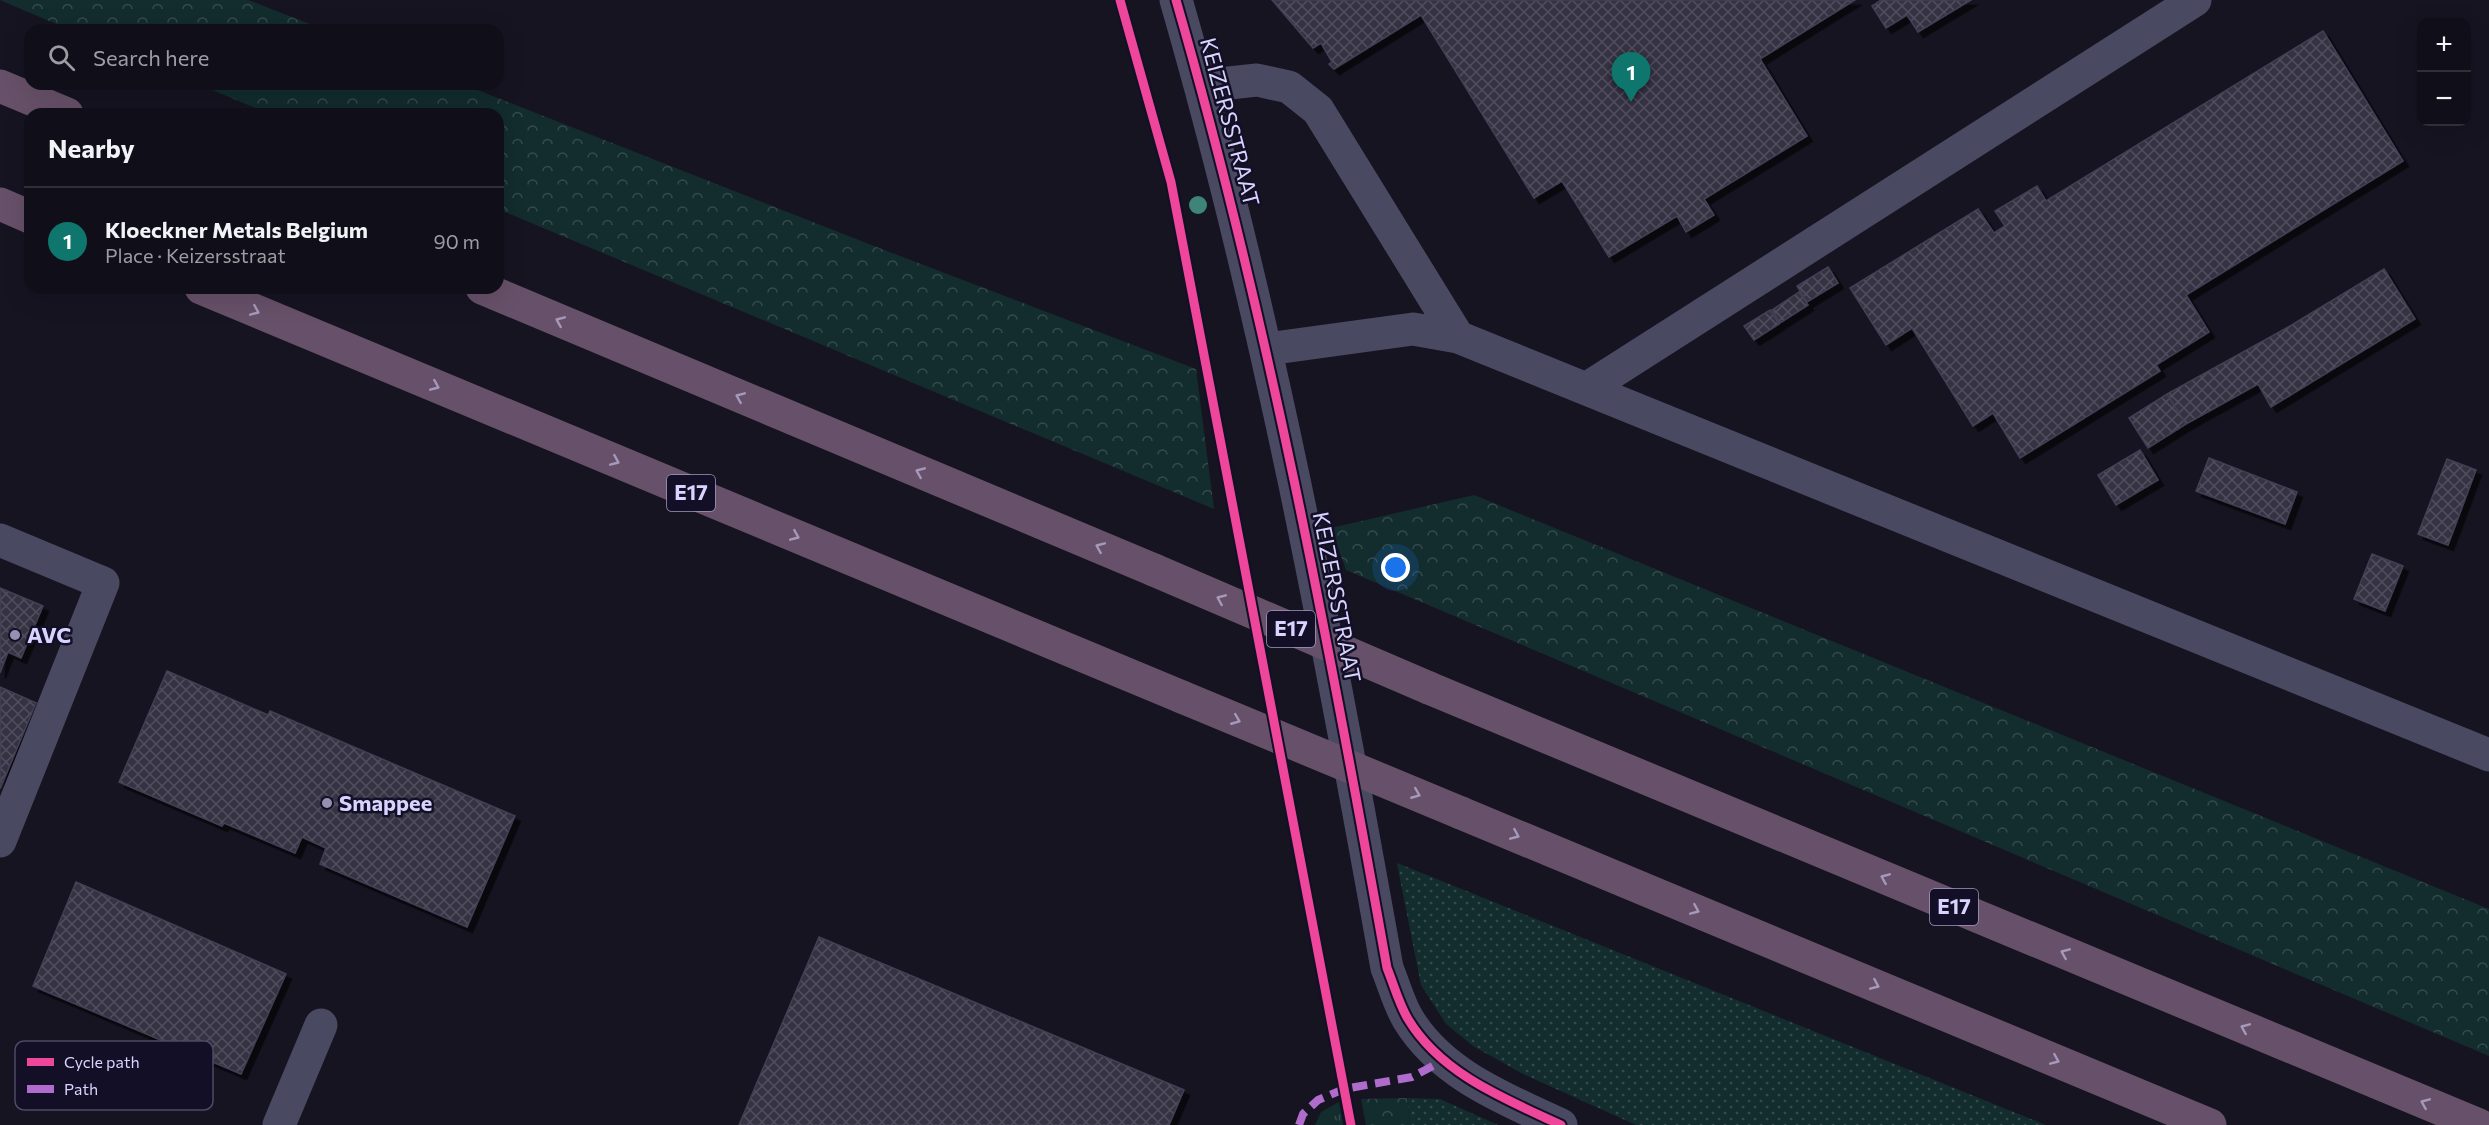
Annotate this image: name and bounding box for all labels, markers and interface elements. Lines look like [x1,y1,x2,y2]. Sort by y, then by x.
map controls [2417,18,2471,126]
button: + [2417,18,2471,72]
search box [24,24,504,90]
street label: KEIZERSSTRAAT [1195,35,1266,209]
icon: search [45,41,78,74]
text: Search here [93,44,209,71]
pin: 1 [1612,52,1650,102]
button: − [2417,72,2471,126]
text: Nearby [48,132,135,163]
text: Kloeckner Metals Belgium [105,216,368,243]
text: 1 [63,229,72,253]
text: 90 m [434,229,480,253]
text: Place · Keizersstraat [105,243,286,267]
one-way arrow [249,303,260,315]
one-way arrow [556,316,567,328]
one-way arrow [429,379,440,391]
one-way arrow [736,392,747,404]
one-way arrow [609,454,620,466]
one-way arrow [915,467,926,479]
road number: E17 [667,475,715,511]
street label: KEIZERSSTRAAT [1308,509,1367,685]
one-way arrow [788,529,799,541]
one-way arrow [1095,543,1106,555]
your location [1381,553,1410,582]
one-way arrow [1216,594,1227,606]
road number: E17 [1267,611,1315,647]
place label: AVC [27,621,71,648]
marker: AVC [8,628,22,642]
one-way arrow [1230,712,1241,724]
one-way arrow [1410,787,1421,799]
place label: Smappee [339,789,432,816]
marker: Smappee [320,796,334,810]
one-way arrow [1509,828,1520,840]
one-way arrow [1880,873,1891,885]
road number: E17 [1930,889,1978,925]
one-way arrow [1689,903,1700,915]
one-way arrow [2060,948,2071,960]
one-way arrow [1869,978,1880,990]
one-way arrow [2240,1023,2251,1035]
legend [15,1041,213,1110]
text: Cycle path [64,1052,140,1071]
one-way arrow [2049,1053,2060,1065]
text: Path [64,1079,98,1098]
one-way arrow [2420,1098,2431,1110]

